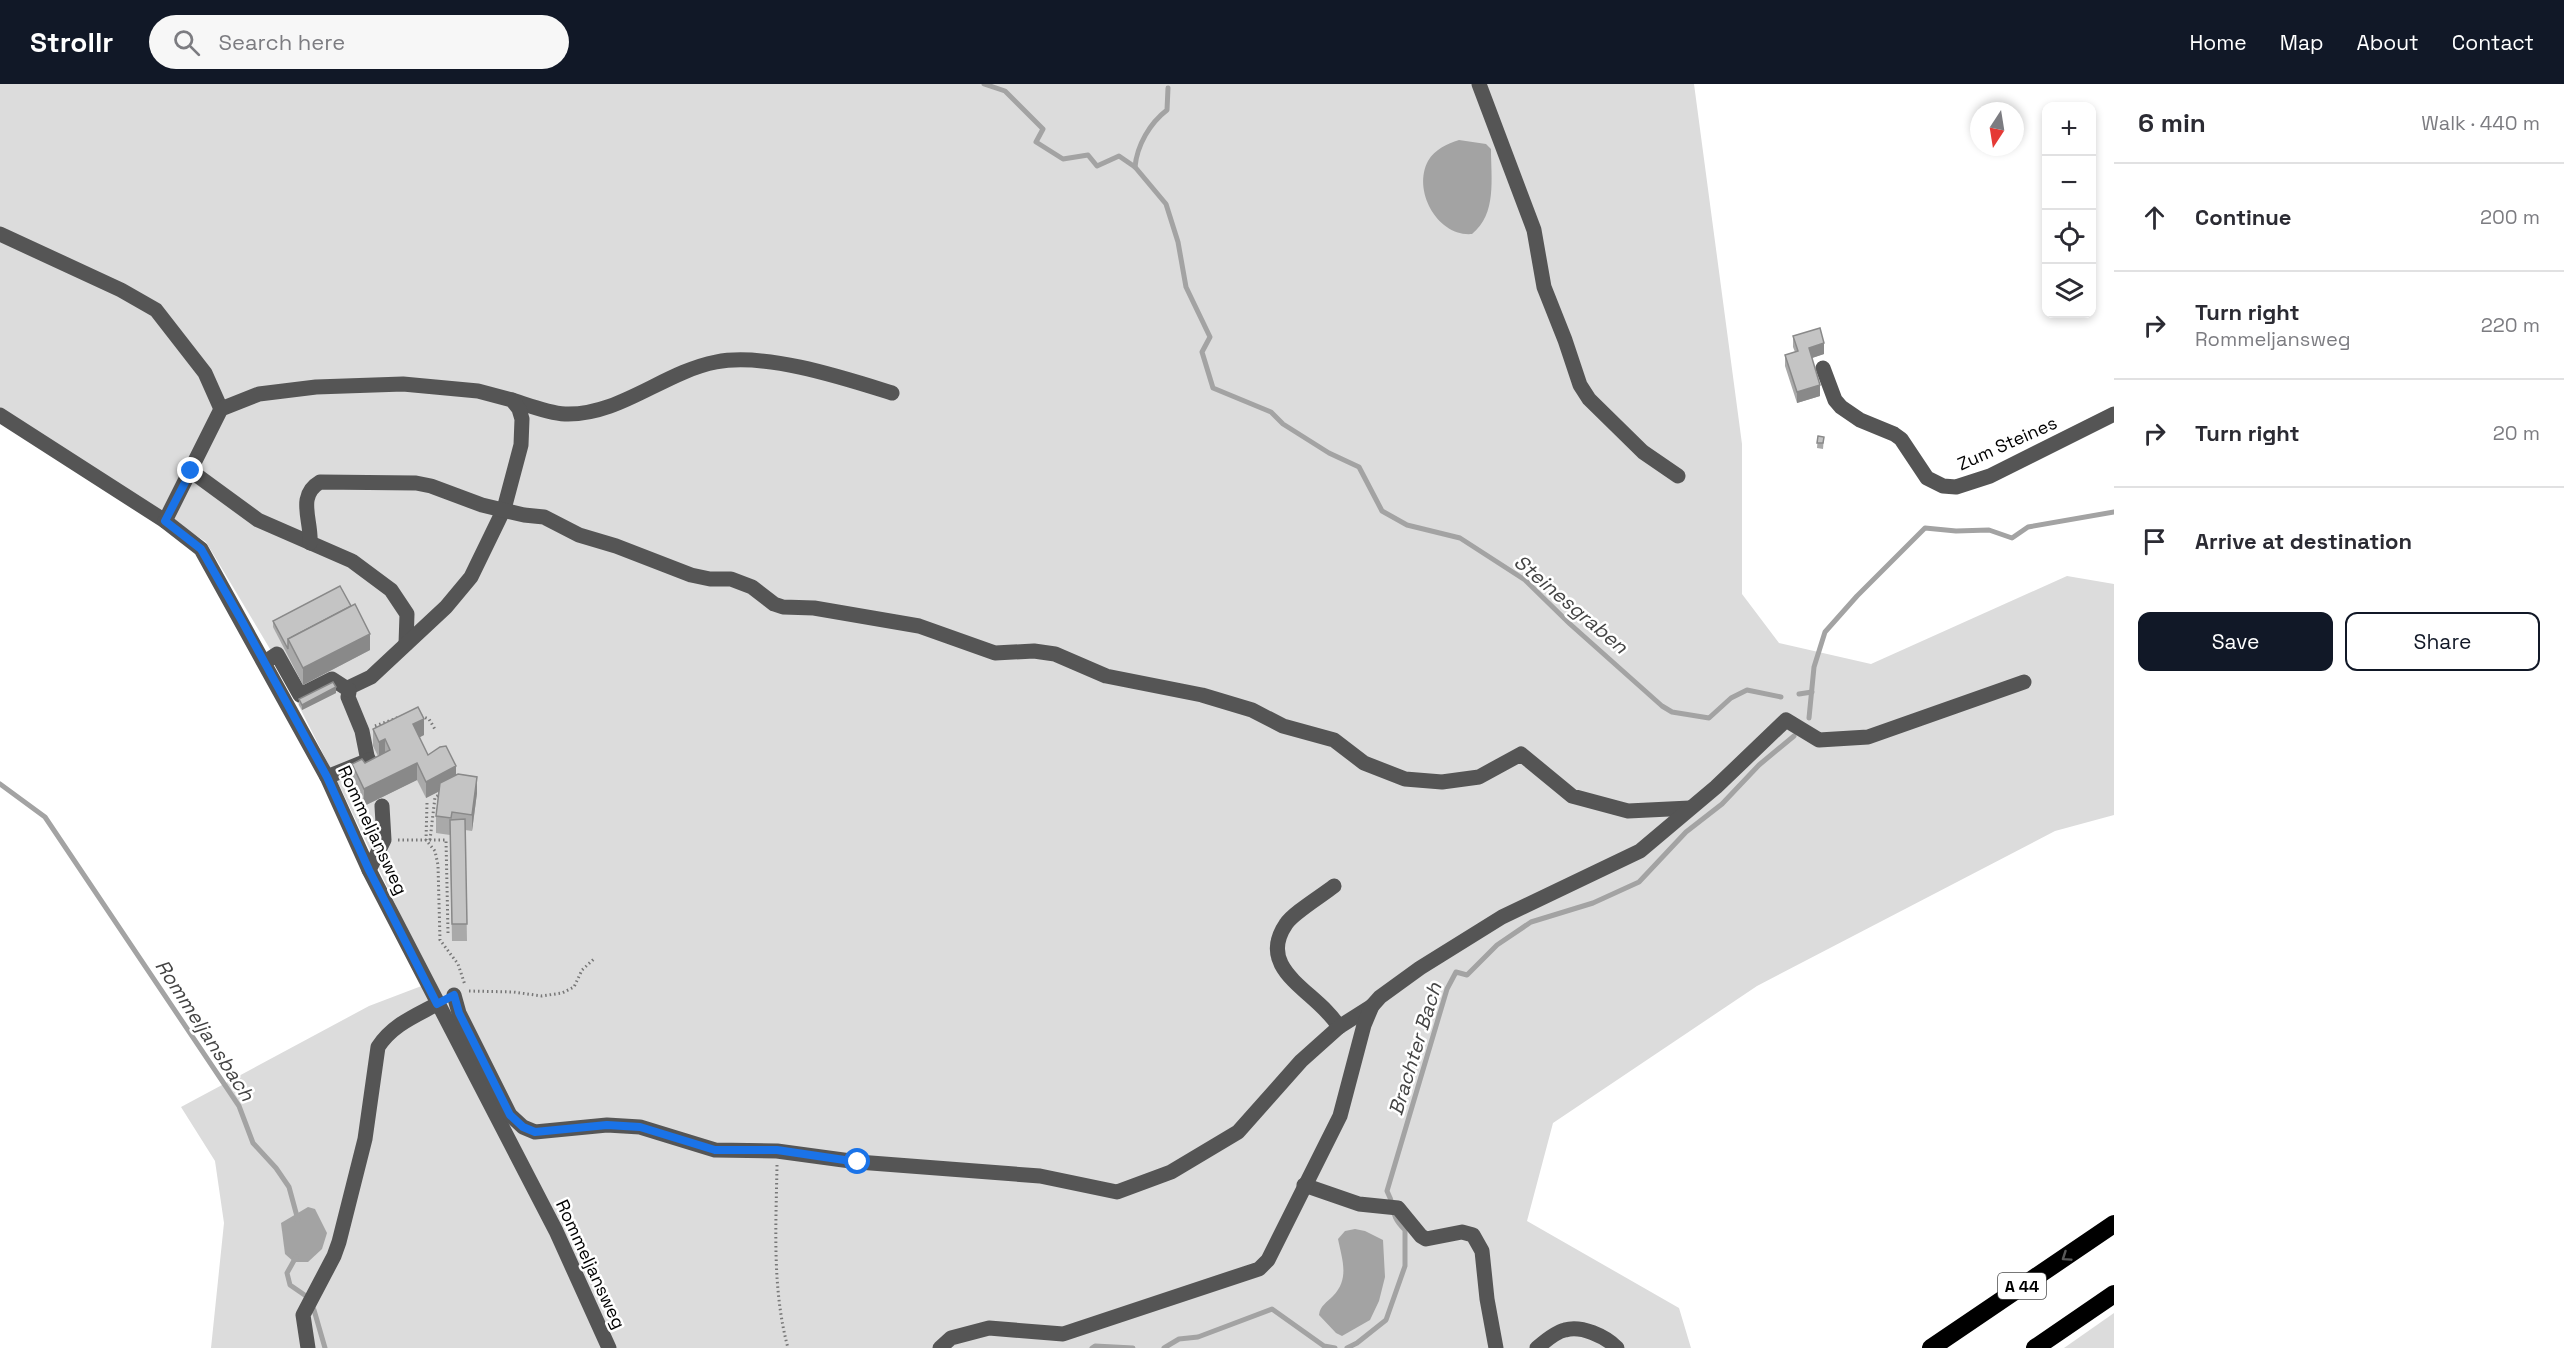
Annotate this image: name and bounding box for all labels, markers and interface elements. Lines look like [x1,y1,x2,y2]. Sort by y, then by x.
search box [149,15,569,69]
text: Strollr [30,24,113,60]
icon: search [170,26,203,59]
text: Search here [218,28,345,56]
text: Home [2189,29,2247,56]
text: Map [2280,29,2324,56]
text: About [2357,29,2419,56]
text: Contact [2452,29,2534,56]
north arrow [1970,102,2024,156]
map controls [2042,102,2096,318]
button: + [2042,102,2096,156]
text: 6 min [2138,106,2206,140]
text: Walk · 440 m [2421,110,2540,136]
button: − [2042,156,2096,210]
icon: ahead [2138,201,2171,234]
text: Continue [2195,203,2291,231]
text: 200 m [2480,204,2540,230]
button: locate [2042,210,2096,264]
button: layers [2042,264,2096,318]
text: Turn right [2195,298,2300,326]
icon: right [2138,309,2171,342]
text: 220 m [2481,312,2540,338]
text: Rommeljansweg [2195,326,2351,352]
street label: Zum Steines [1954,411,2060,475]
icon: right [2138,417,2171,450]
text: Turn right [2195,419,2300,447]
text: 20 m [2493,420,2540,446]
route end [177,457,203,483]
icon: arrive [2138,525,2171,558]
text: Arrive at destination [2195,527,2412,555]
water label: Steinesgraben [1509,549,1634,660]
button: Save [2138,612,2333,671]
button: Share [2345,612,2540,671]
street label: Rommeljansweg [333,762,413,898]
water label: Rommeljansbach [150,954,261,1106]
water label: Brachter Bach [1382,979,1448,1119]
route start [844,1148,870,1174]
street label: Rommeljansweg [551,1196,631,1332]
one-way arrow [2061,1250,2072,1261]
road number: A 44 [1998,1273,2046,1299]

